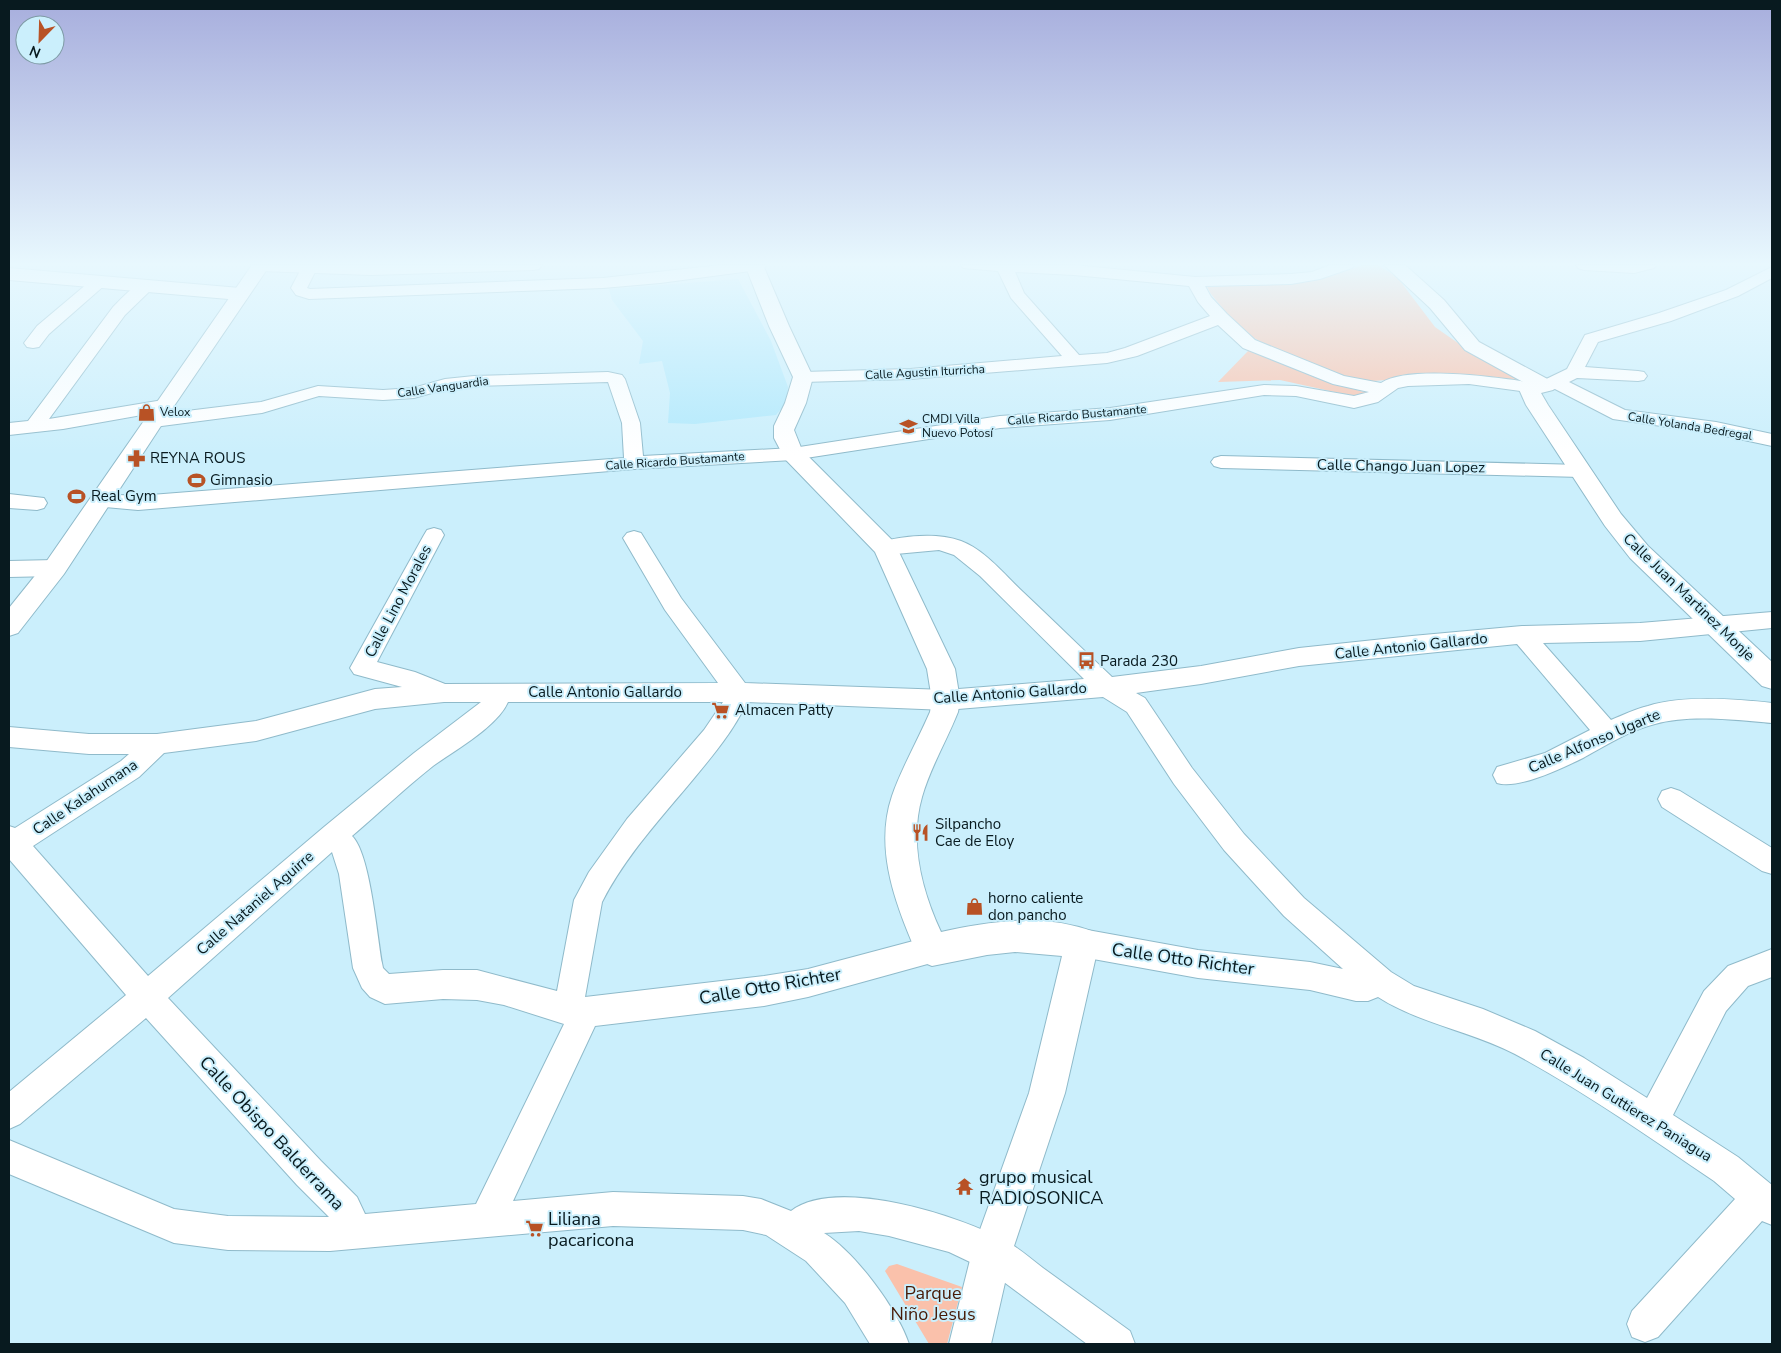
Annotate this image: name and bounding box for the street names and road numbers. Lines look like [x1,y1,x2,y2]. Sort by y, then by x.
street label: Calle Agustin Iturricha [865,361,985,383]
street label: Calle Vanguardia [396,373,490,401]
street label: Calle Ricardo Bustamante [1007,401,1147,429]
street label: Calle Yolanda Bedregal [1627,408,1754,444]
street label: Calle Ricardo Bustamante [605,448,745,474]
street label: Calle Chango Juan Lopez [1317,455,1485,477]
street label: Calle Juan Martinez Monje [1619,529,1759,665]
street label: Calle Lino Morales [360,541,436,661]
street label: Calle Antonio Gallardo [1334,628,1488,664]
street label: Calle Antonio Gallardo [933,678,1087,708]
street label: Calle Antonio Gallardo [528,682,682,702]
street label: Calle Alfonso Ugarte [1525,704,1663,778]
street label: Calle Kalahumana [29,754,141,840]
street label: Calle Nataniel Aguirre [192,847,318,959]
street label: Calle Otto Richter [1110,937,1256,981]
street label: Calle Otto Richter [697,962,843,1010]
street label: Calle Juan Guttierez Paniagua [1536,1044,1716,1166]
street label: Calle Obispo Balderrama [194,1051,350,1215]

